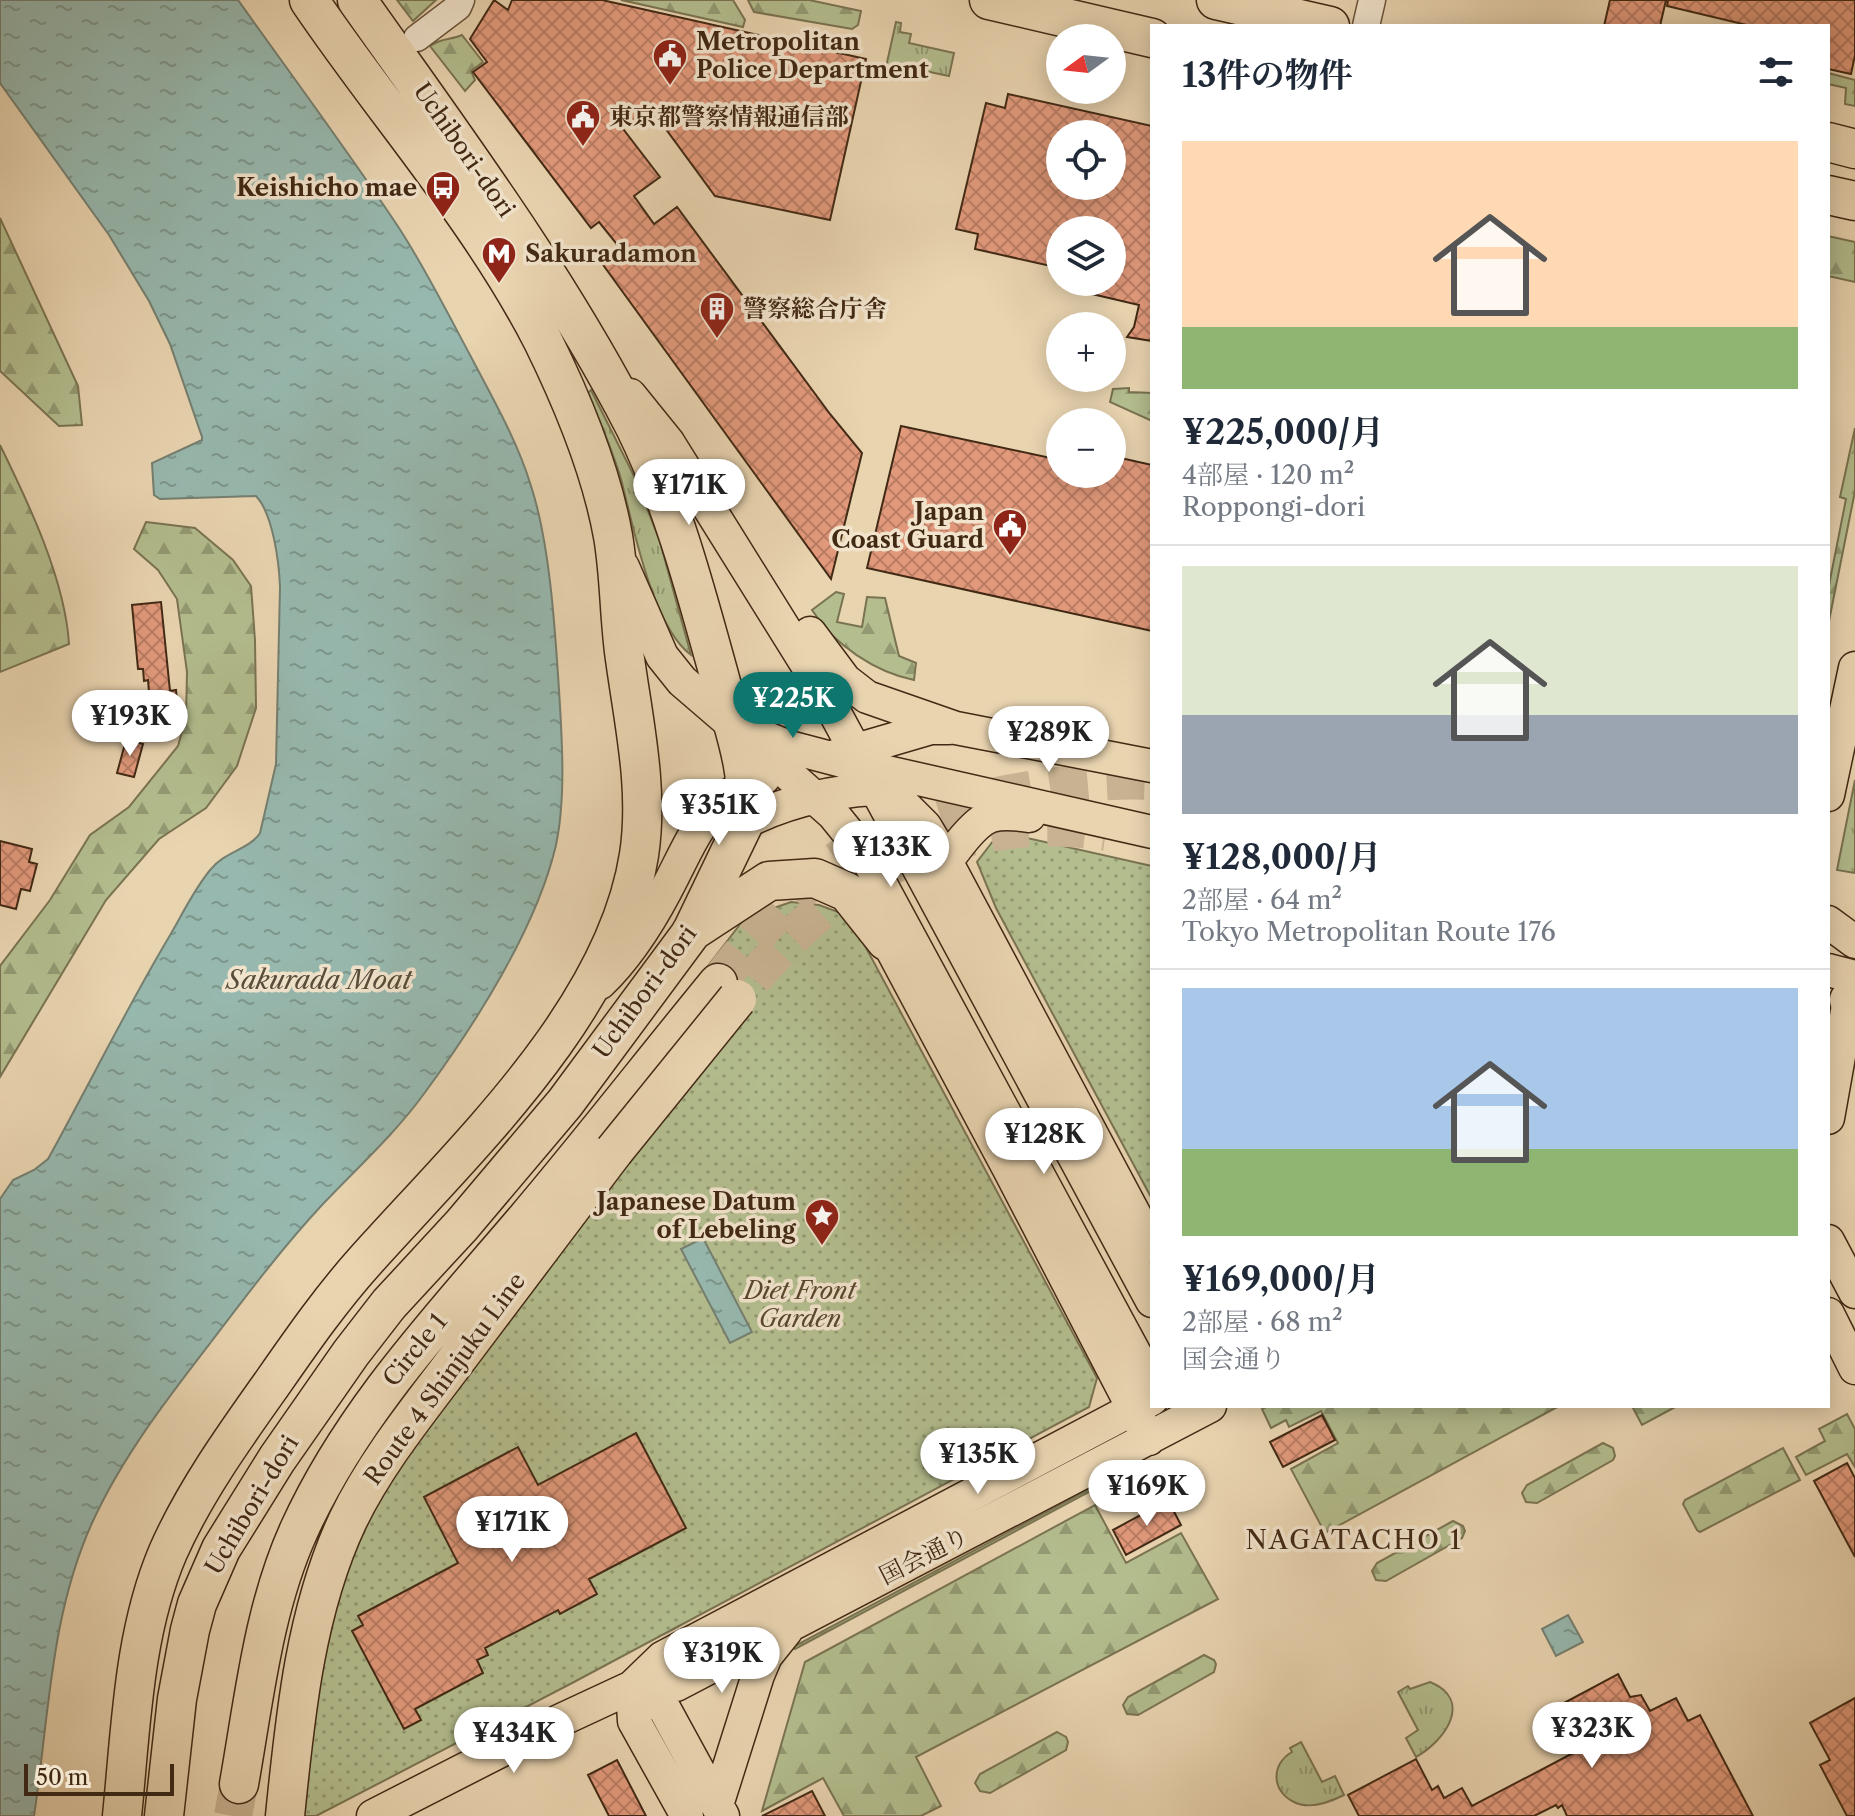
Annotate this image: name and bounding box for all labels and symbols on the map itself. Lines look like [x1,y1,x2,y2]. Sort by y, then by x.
north arrow [1046,24,1126,104]
place label: Metropolitan Police Department [696,27,929,84]
public building icon: Metropolitan Police Department [651,37,689,87]
street label: Uchibori-dori [407,77,521,222]
public building icon: 東京都警察情報通信部 [564,98,602,148]
place label: 東京都警察情報通信部 [609,102,849,131]
bus stop icon: Keishicho mae [424,169,462,219]
place label: Keishicho mae [236,173,417,202]
metro station icon: Sakuradamon [480,235,518,285]
place label: Sakuradamon [525,239,697,268]
building icon: 警察総合庁舎 [698,290,736,340]
place label: 警察総合庁舎 [743,294,887,323]
pin: ¥171K [633,459,745,527]
place label: Japan Coast Guard [831,497,985,554]
public building icon: Japan Coast Guard [991,507,1029,557]
pin: ¥225K [737,672,849,740]
pin: ¥193K [74,690,186,758]
pin: ¥289K [993,706,1105,774]
pin: ¥351K [663,779,775,847]
pin: ¥133K [835,821,947,889]
street label: Uchibori-dori [587,920,702,1064]
water label: Sakurada Moat [224,964,413,996]
pin: ¥128K [988,1108,1100,1176]
place label: Japanese Datum of Lebeling [593,1187,797,1244]
place icon: Japanese Datum of Lebeling [803,1197,841,1247]
street label: Route 4 Shinjuku Line [358,1267,531,1491]
park label: Diet Front Garden [742,1276,857,1333]
street label: Circle 1 [377,1307,453,1392]
pin: ¥135K [922,1428,1034,1496]
street label: Uchibori-dori [199,1430,304,1580]
pin: ¥169K [1091,1460,1203,1528]
pin: ¥171K [456,1496,568,1564]
street label: 国会通り [874,1521,973,1590]
district label: NAGATACHO 1 [1245,1524,1463,1556]
pin: ¥319K [666,1627,778,1695]
pin: ¥323K [1536,1702,1648,1770]
pin: ¥434K [458,1707,570,1775]
scale bar [24,1760,174,1796]

